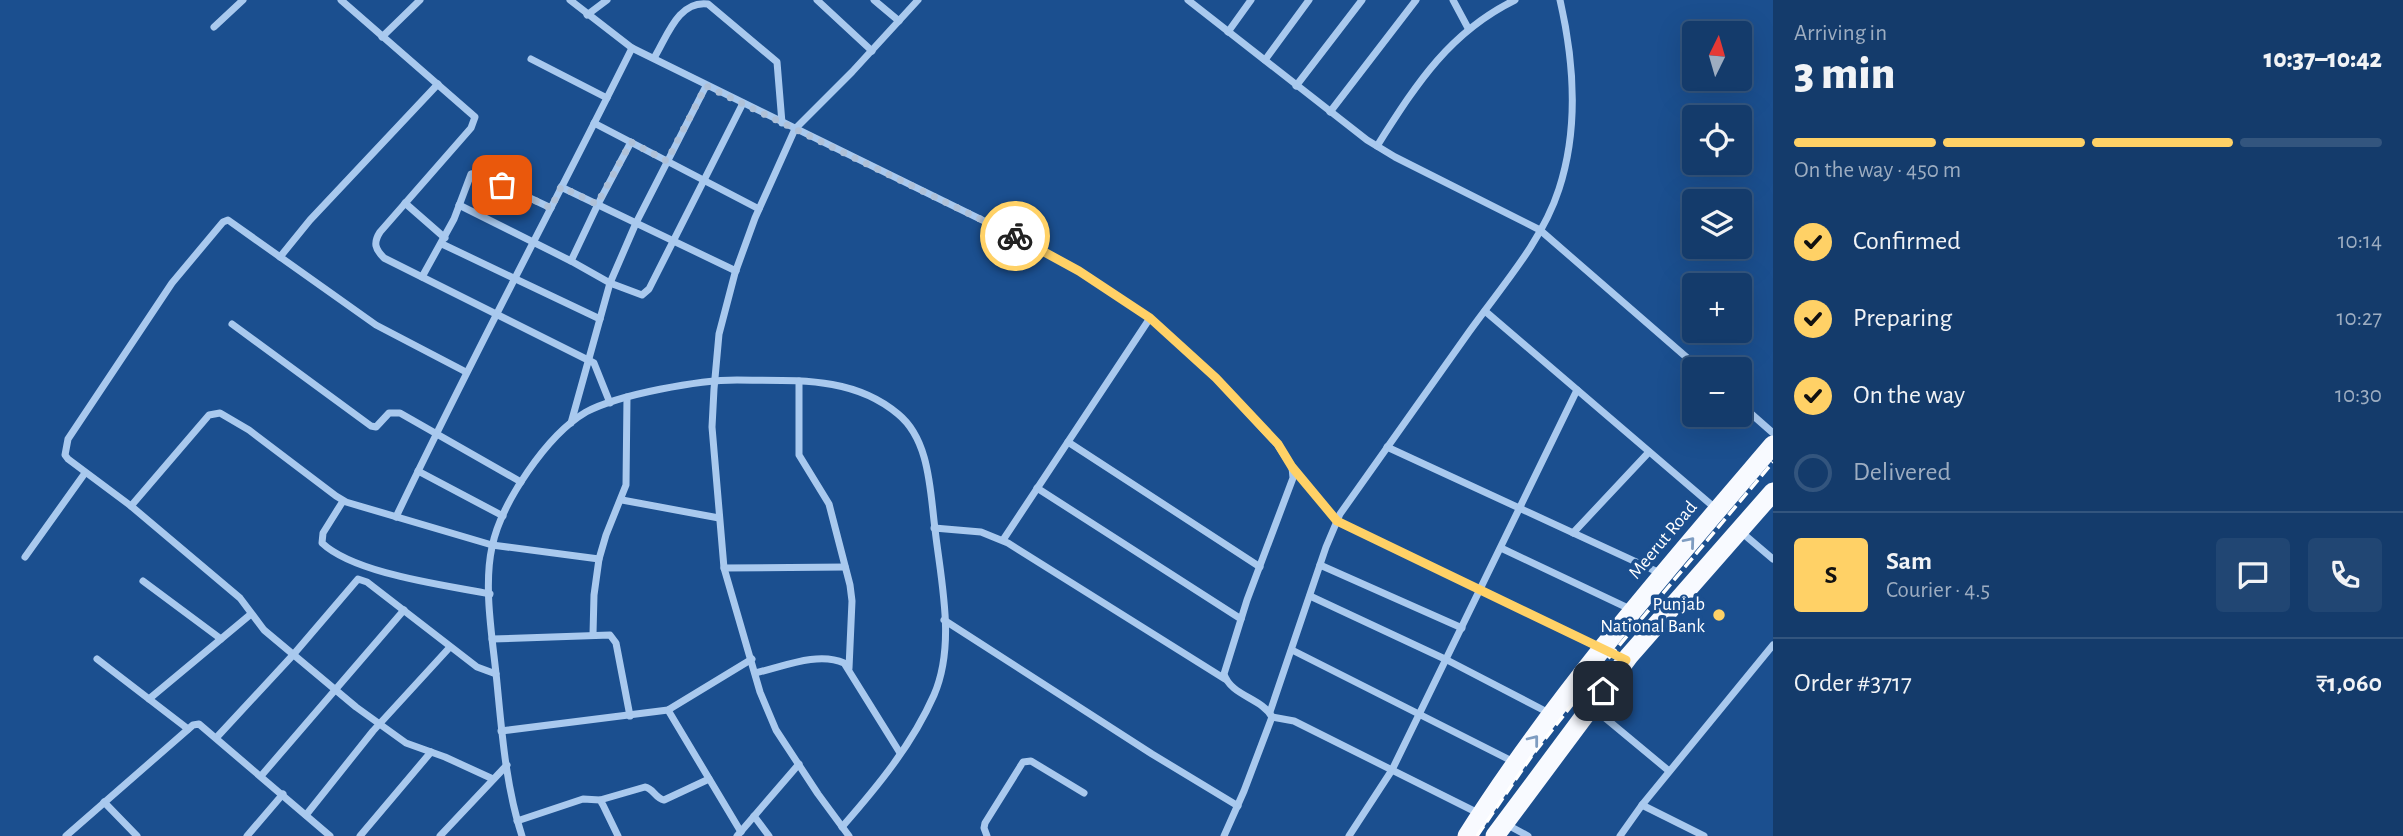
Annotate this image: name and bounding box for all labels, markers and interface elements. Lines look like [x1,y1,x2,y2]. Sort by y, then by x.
north arrow [1682,21,1752,91]
map controls [1682,21,1752,427]
text: Arriving in [1794,22,1887,45]
text: 10:37–10:42 [2264,46,2382,72]
text: 3 min [1794,51,1895,97]
button: locate [1682,105,1752,175]
pin [472,155,532,215]
text: On the way · 450 m [1794,159,1961,182]
icon: bag [483,166,521,204]
button: layers [1682,189,1752,259]
courier [980,201,1050,271]
icon: bike [996,217,1034,255]
icon: check [1794,223,1832,261]
text: Confirmed [1853,228,1961,254]
text: 10:14 [2338,230,2382,253]
button: + [1682,273,1752,343]
icon: check [1794,300,1832,338]
text: Preparing [1853,305,1952,331]
text: 10:27 [2337,307,2382,330]
button: − [1682,357,1752,427]
icon: check [1794,377,1832,415]
text: On the way [1853,382,1965,408]
text: 10:30 [2335,384,2382,407]
text: Delivered [1853,459,1951,485]
street label: Meerut Road [1625,497,1701,582]
one-way arrow [1682,538,1695,550]
button: chat [2216,538,2290,612]
button: phone [2308,538,2382,612]
text: Sam [1886,548,1932,574]
text: S [1825,562,1837,588]
text: Courier · 4.5 [1886,579,1990,602]
place label: Punjab National Bank [1600,595,1705,636]
marker: Punjab National Bank [1711,607,1727,623]
pin [1573,661,1633,721]
text: Order #3717 [1794,670,1912,696]
text: ₹1,060 [2316,670,2382,696]
icon: home [1584,672,1622,710]
one-way arrow [1525,735,1538,747]

